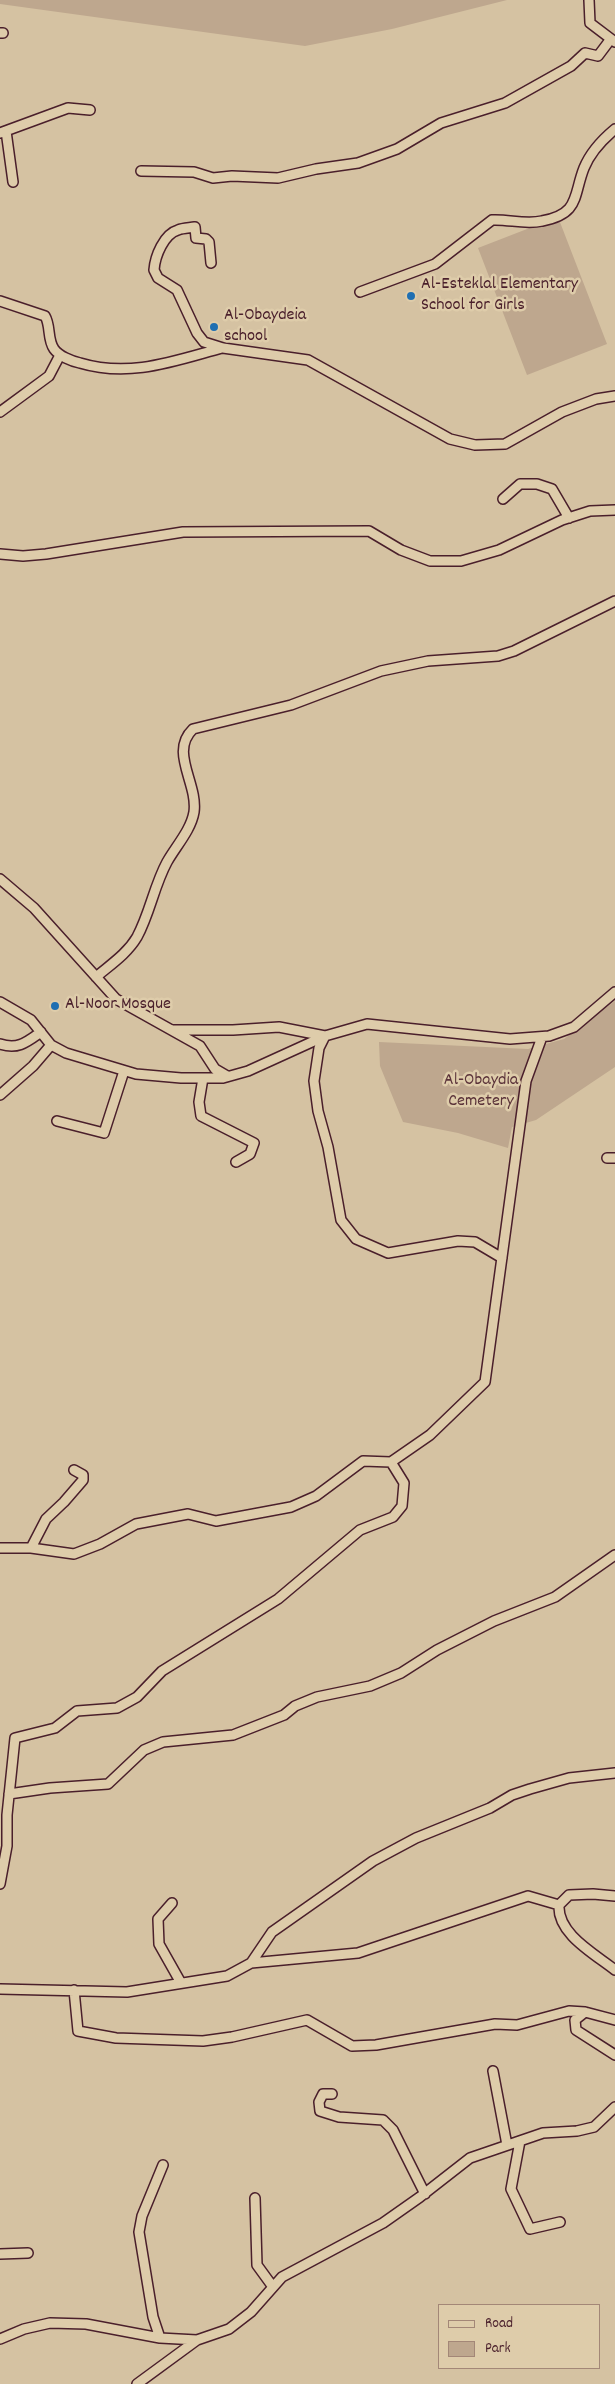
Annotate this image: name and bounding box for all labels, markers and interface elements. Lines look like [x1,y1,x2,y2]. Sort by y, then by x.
place label: Al-Esteklal Elementary School for Girls [421,275,578,318]
marker: Al-Esteklal Elementary School for Girls [405,290,417,302]
place label: Al-Obaydeia school [224,306,306,348]
marker: Al-Obaydeia school [208,321,220,333]
place label: Al-Noor Mosque [65,995,171,1017]
marker: Al-Noor Mosque [49,1000,61,1012]
park label: Al-Obaydia Cemetery [444,1071,518,1114]
legend [438,2304,600,2369]
text: Road [485,2313,513,2335]
text: Park [485,2338,511,2360]

